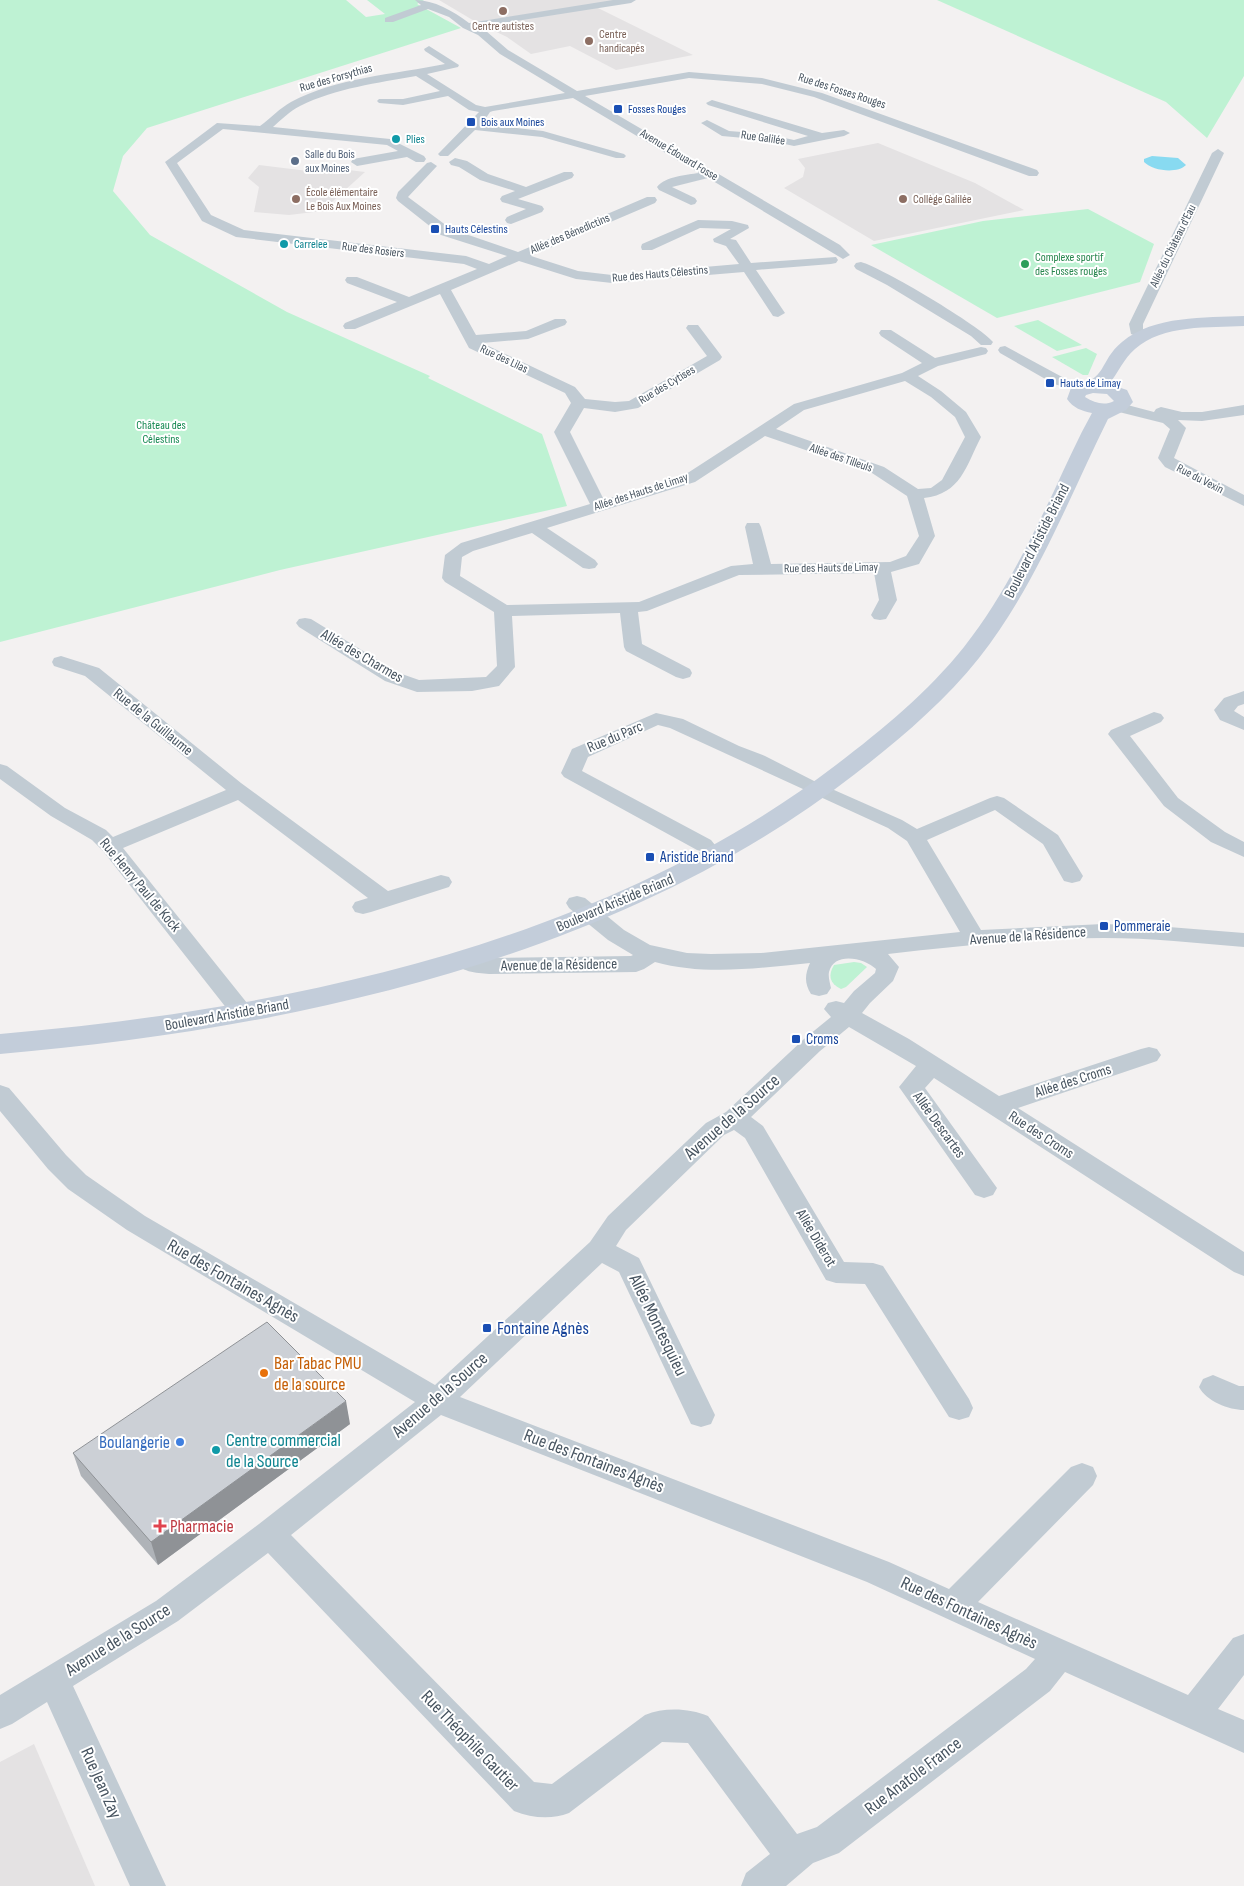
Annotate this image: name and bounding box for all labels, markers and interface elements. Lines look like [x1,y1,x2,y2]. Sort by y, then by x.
marker: Centre autistes [497,5,509,17]
place label: Centre autistes [472,19,534,34]
place label: Centre handicapés [599,27,645,56]
marker: Centre handicapés [583,35,595,47]
street label: Rue des Forsythias [298,60,374,96]
street label: Rue des Fosses Rouges [796,70,888,112]
place label: Fosses Rouges [628,102,686,117]
marker: Fosses Rouges [612,103,624,115]
place label: Bois aux Moines [481,115,544,130]
marker: Bois aux Moines [465,116,477,128]
street label: Avenue Édouard Fosse [636,125,721,184]
street label: Rue Galilée [740,127,786,149]
place label: Plies [406,132,425,147]
marker: Plies [390,133,402,145]
place label: Salle du Bois aux Moines [305,147,355,176]
marker: Salle du Bois aux Moines [289,155,301,167]
place label: École élémentaire Le Bois Aux Moines [306,185,381,214]
place label: Collège Galilée [913,192,972,207]
marker: École élémentaire Le Bois Aux Moines [290,193,302,205]
marker: Collège Galilée [897,193,909,205]
street label: Allée du Château d'Eau [1146,202,1199,291]
street label: Allée des Bénedictins [527,211,612,258]
place label: Hauts Célestins [445,222,508,237]
marker: Hauts Célestins [429,223,441,235]
place label: Carrelee [294,237,328,252]
marker: Carrelee [278,238,290,250]
street label: Rue des Rosiers [341,239,405,261]
place label: Complexe sportif des Fosses rouges [1035,250,1107,279]
marker: Complexe sportif des Fosses rouges [1019,258,1031,270]
street label: Rue des Hauts Célestins [611,262,709,286]
street label: Rue des Lilas [478,341,530,377]
street label: Rue des Cytises [636,362,698,408]
place label: Hauts de Limay [1060,376,1121,391]
marker: Hauts de Limay [1044,377,1056,389]
park label: Château des Célestins [136,418,186,447]
street label: Allée des Tilleuls [807,440,874,476]
street label: Rue du Vexin [1174,461,1226,497]
street label: Allée des Hauts de Limay [591,470,690,515]
street label: Boulevard Aristide Briand [1000,481,1074,601]
street label: Rue des Hauts de Limay [784,560,879,576]
street label: Allée des Charmes [317,624,406,687]
street label: Rue de la Guillaume [109,684,197,760]
street label: Rue du Parc [584,717,646,757]
street label: Rue Henry Paul de Kock [95,834,185,936]
place label: Aristide Briand [659,848,733,867]
marker: Aristide Briand [644,851,656,863]
street label: Boulevard Aristide Briand [554,870,676,936]
place label: Pommeraie [1114,917,1171,936]
marker: Pommeraie [1098,920,1110,932]
street label: Avenue de la Résidence [968,922,1087,950]
street label: Avenue de la Résidence [500,954,617,976]
street label: Boulevard Aristide Briand [164,995,290,1035]
place label: Croms [806,1030,839,1049]
marker: Croms [790,1033,802,1045]
street label: Allée des Croms [1031,1060,1114,1103]
street label: Avenue de la Source [679,1070,784,1165]
street label: Allée Descartes [908,1087,969,1162]
street label: Rue des Croms [1005,1107,1077,1163]
street label: Allée Diderot [791,1205,841,1271]
street label: Rue des Fontaines Agnès [164,1235,302,1327]
street label: Allée Montesquieu [624,1270,692,1379]
place label: Fontaine Agnès [497,1318,589,1339]
marker: Fontaine Agnès [481,1322,493,1334]
street label: Avenue de la Source [387,1348,492,1443]
place label: Bar Tabac PMU de la source [274,1353,362,1395]
marker: Bar Tabac PMU de la source [258,1367,270,1379]
street label: Rue des Fontaines Agnès [521,1425,667,1497]
place label: Centre commercial de la Source [226,1430,341,1472]
place label: Boulangerie [99,1432,170,1453]
marker: Boulangerie [174,1436,186,1448]
marker: Centre commercial de la Source [210,1444,222,1456]
place label: Pharmacie [170,1516,234,1537]
marker: Pharmacie [154,1520,166,1532]
street label: Rue des Fontaines Agnès [897,1572,1041,1654]
street label: Avenue de la Source [61,1599,174,1681]
street label: Rue Théophile Gautier [417,1686,523,1796]
street label: Rue Anatole France [861,1733,965,1819]
street label: Rue Jean Zay [76,1744,126,1822]

